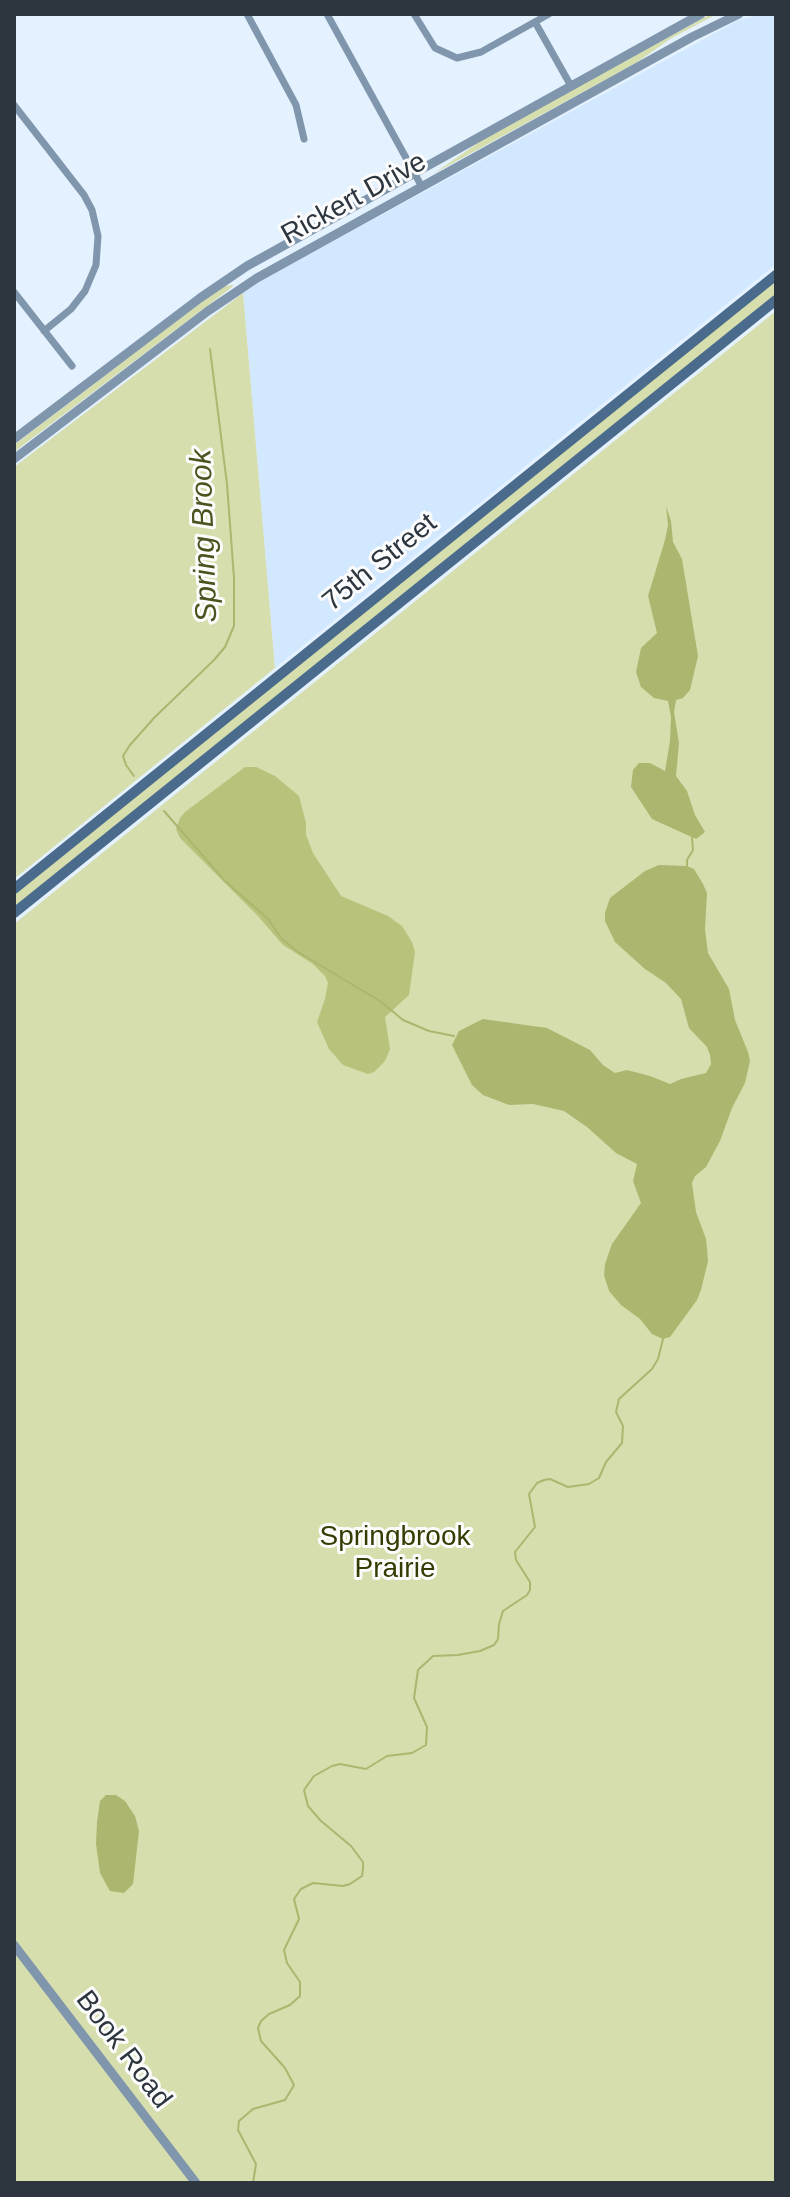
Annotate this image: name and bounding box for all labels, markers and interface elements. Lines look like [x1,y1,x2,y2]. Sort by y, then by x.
street label: Rickert Drive [276,145,432,253]
water label: Spring Brook [184,449,226,623]
street label: 75th Street [316,507,444,619]
park label: Springbrook Prairie [320,1520,470,1586]
street label: Book Road [68,1985,178,2115]

